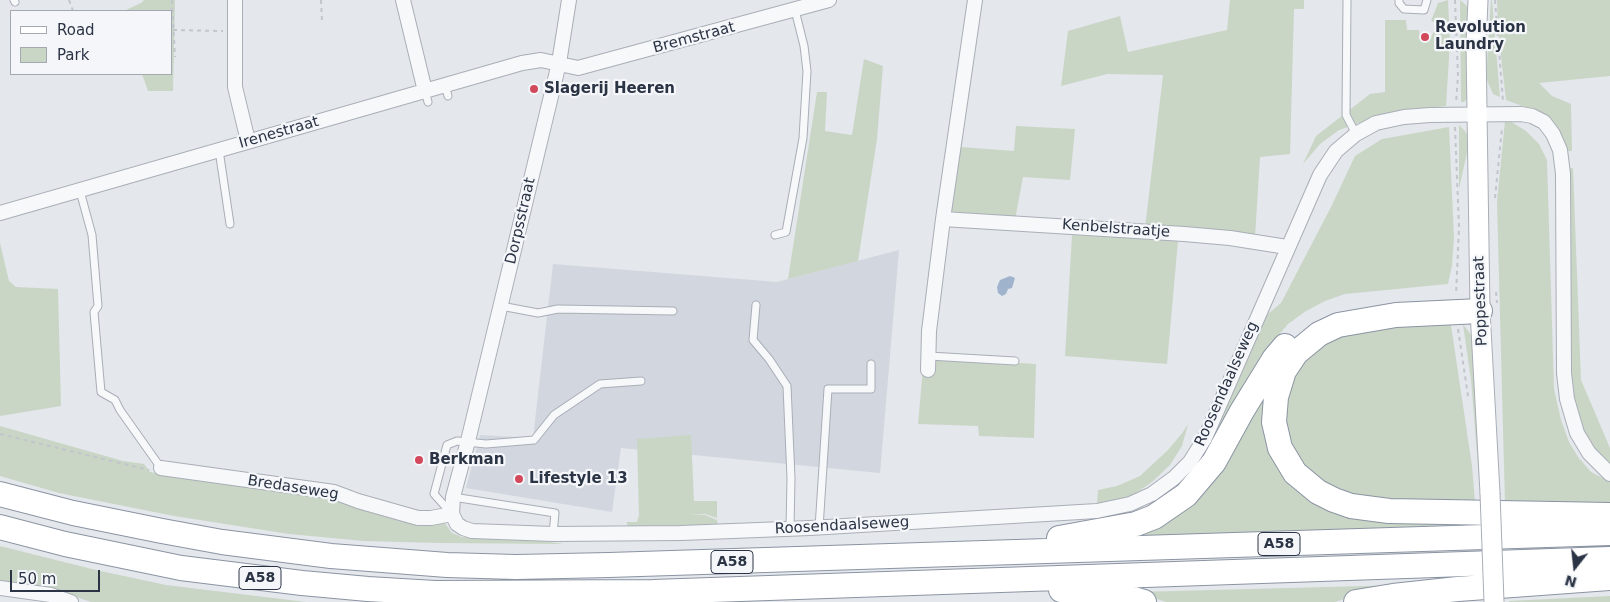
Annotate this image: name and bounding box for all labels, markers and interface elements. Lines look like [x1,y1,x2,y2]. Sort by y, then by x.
legend [10,10,172,75]
street label: Bremstraat [651,18,737,58]
place label: Revolution Laundry [1435,19,1526,54]
text: Road [57,21,95,39]
marker: Revolution Laundry [1419,31,1431,43]
text: Park [57,46,89,64]
place label: Slagerij Heeren [544,80,675,98]
marker: Slagerij Heeren [528,83,540,95]
street label: Irenestraat [237,113,321,153]
street label: Dorpsstraat [502,176,540,266]
street label: Kenbelstraatje [1061,216,1171,242]
street label: Poppestraat [1470,256,1492,346]
street label: Roosendaalseweg [1191,319,1263,449]
place label: Berkman [429,451,504,469]
marker: Berkman [413,454,425,466]
place label: Lifestyle 13 [529,470,628,488]
street label: Bredaseweg [246,472,340,504]
marker: Lifestyle 13 [513,473,525,485]
street label: Roosendaalseweg [774,513,910,539]
road number: A58 [1258,532,1300,556]
north arrow [1550,542,1600,592]
road number: A58 [711,550,753,574]
scale bar [12,560,102,592]
road number: A58 [239,566,281,590]
text: 50 m [18,570,56,588]
text: N [1563,572,1579,591]

